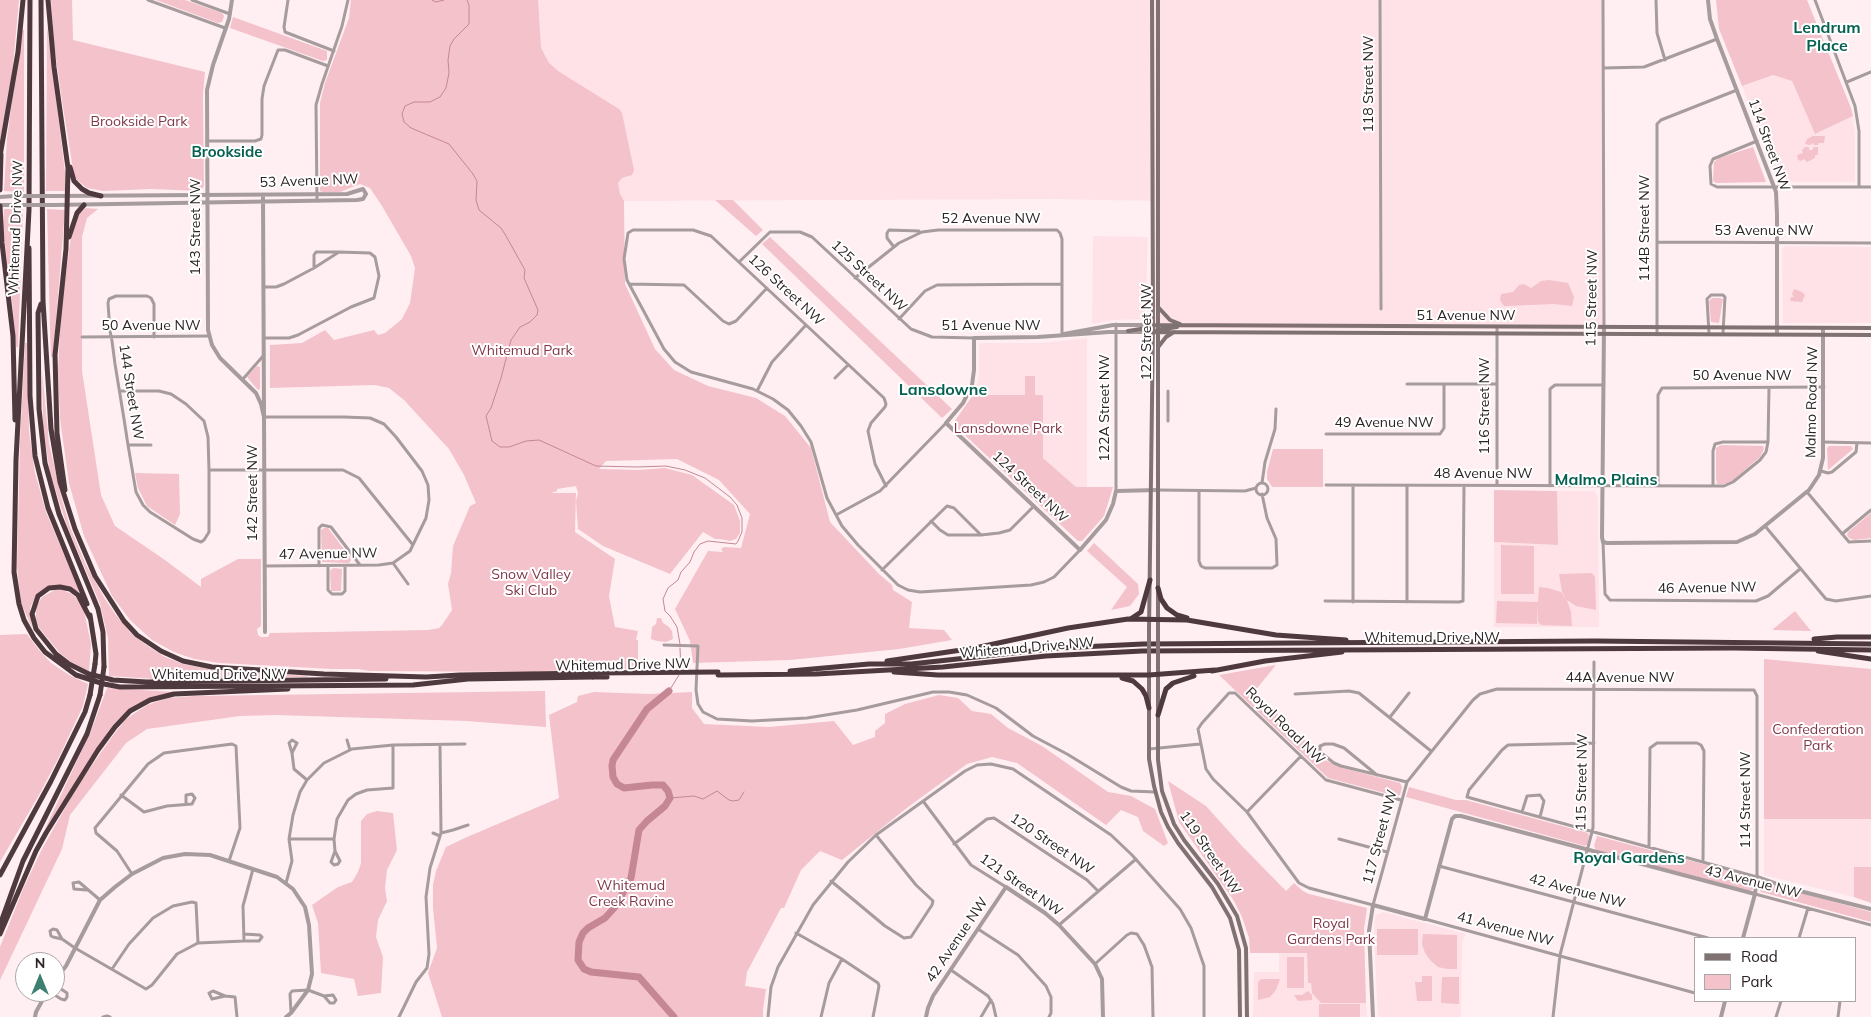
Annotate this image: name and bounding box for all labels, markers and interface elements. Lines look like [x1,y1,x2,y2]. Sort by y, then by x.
district label: Lendrum Place [1793,18,1861,56]
street label: 118 Street NW [1361,35,1377,133]
street label: 114 Street NW [1744,96,1794,194]
park label: Brookside Park [91,114,187,130]
district label: Brookside [192,143,262,161]
street label: Whitemud Drive NW [5,160,27,296]
street label: 53 Avenue NW [259,171,359,191]
street label: 114B Street NW [1637,175,1653,281]
street label: 143 Street NW [188,178,204,276]
street label: 52 Avenue NW [942,211,1040,227]
street label: 53 Avenue NW [1715,223,1813,239]
street label: 125 Street NW [828,237,910,315]
street label: 115 Street NW [1583,249,1601,347]
street label: 126 Street NW [745,251,827,329]
street label: 122 Street NW [1139,283,1155,381]
street label: 51 Avenue NW [1417,308,1515,324]
street label: 50 Avenue NW [102,318,200,334]
street label: 51 Avenue NW [942,318,1040,334]
street label: 144 Street NW [115,343,147,441]
park label: Whitemud Park [471,343,573,359]
street label: Malmo Road NW [1803,346,1821,458]
street label: 122A Street NW [1097,354,1113,462]
street label: 116 Street NW [1477,357,1493,455]
street label: 50 Avenue NW [1693,368,1791,384]
district label: Lansdowne [899,380,987,400]
street label: 49 Avenue NW [1335,415,1433,431]
park label: Lansdowne Park [954,421,1062,437]
street label: 142 Street NW [245,444,261,542]
street label: 124 Street NW [989,448,1071,526]
street label: 48 Avenue NW [1434,466,1532,482]
district label: Malmo Plains [1555,470,1657,490]
street label: 47 Avenue NW [278,545,378,563]
park label: Snow Valley Ski Club [491,567,571,600]
street label: 46 Avenue NW [1657,579,1757,597]
street label: Whitemud Drive NW [1364,630,1500,646]
street label: Whitemud Drive NW [959,634,1095,662]
street label: Whitemud Drive NW [555,655,691,675]
street label: Whitemud Drive NW [151,667,287,683]
street label: 44A Avenue NW [1565,670,1675,686]
street label: Royal Road NW [1242,684,1328,768]
park label: Confederation Park [1772,722,1864,754]
street label: 115 Street NW [1573,733,1591,831]
street label: 114 Street NW [1738,751,1754,849]
street label: 117 Street NW [1359,788,1401,886]
street label: 119 Street NW [1176,808,1244,898]
street label: 120 Street NW [1007,810,1097,878]
district label: Royal Gardens [1573,848,1685,868]
street label: 121 Street NW [976,850,1066,920]
street label: 43 Avenue NW [1703,862,1803,902]
street label: 42 Avenue NW [1527,870,1627,912]
park label: Whitemud Creek Ravine [588,878,674,910]
street label: 42 Avenue NW [922,894,992,986]
street label: 41 Avenue NW [1455,908,1555,950]
park label: Royal Gardens Park [1287,916,1375,949]
legend [1694,937,1856,1002]
text: Road [1741,947,1778,966]
north arrow [15,952,65,1002]
text: N [35,954,45,972]
text: Park [1741,972,1773,991]

